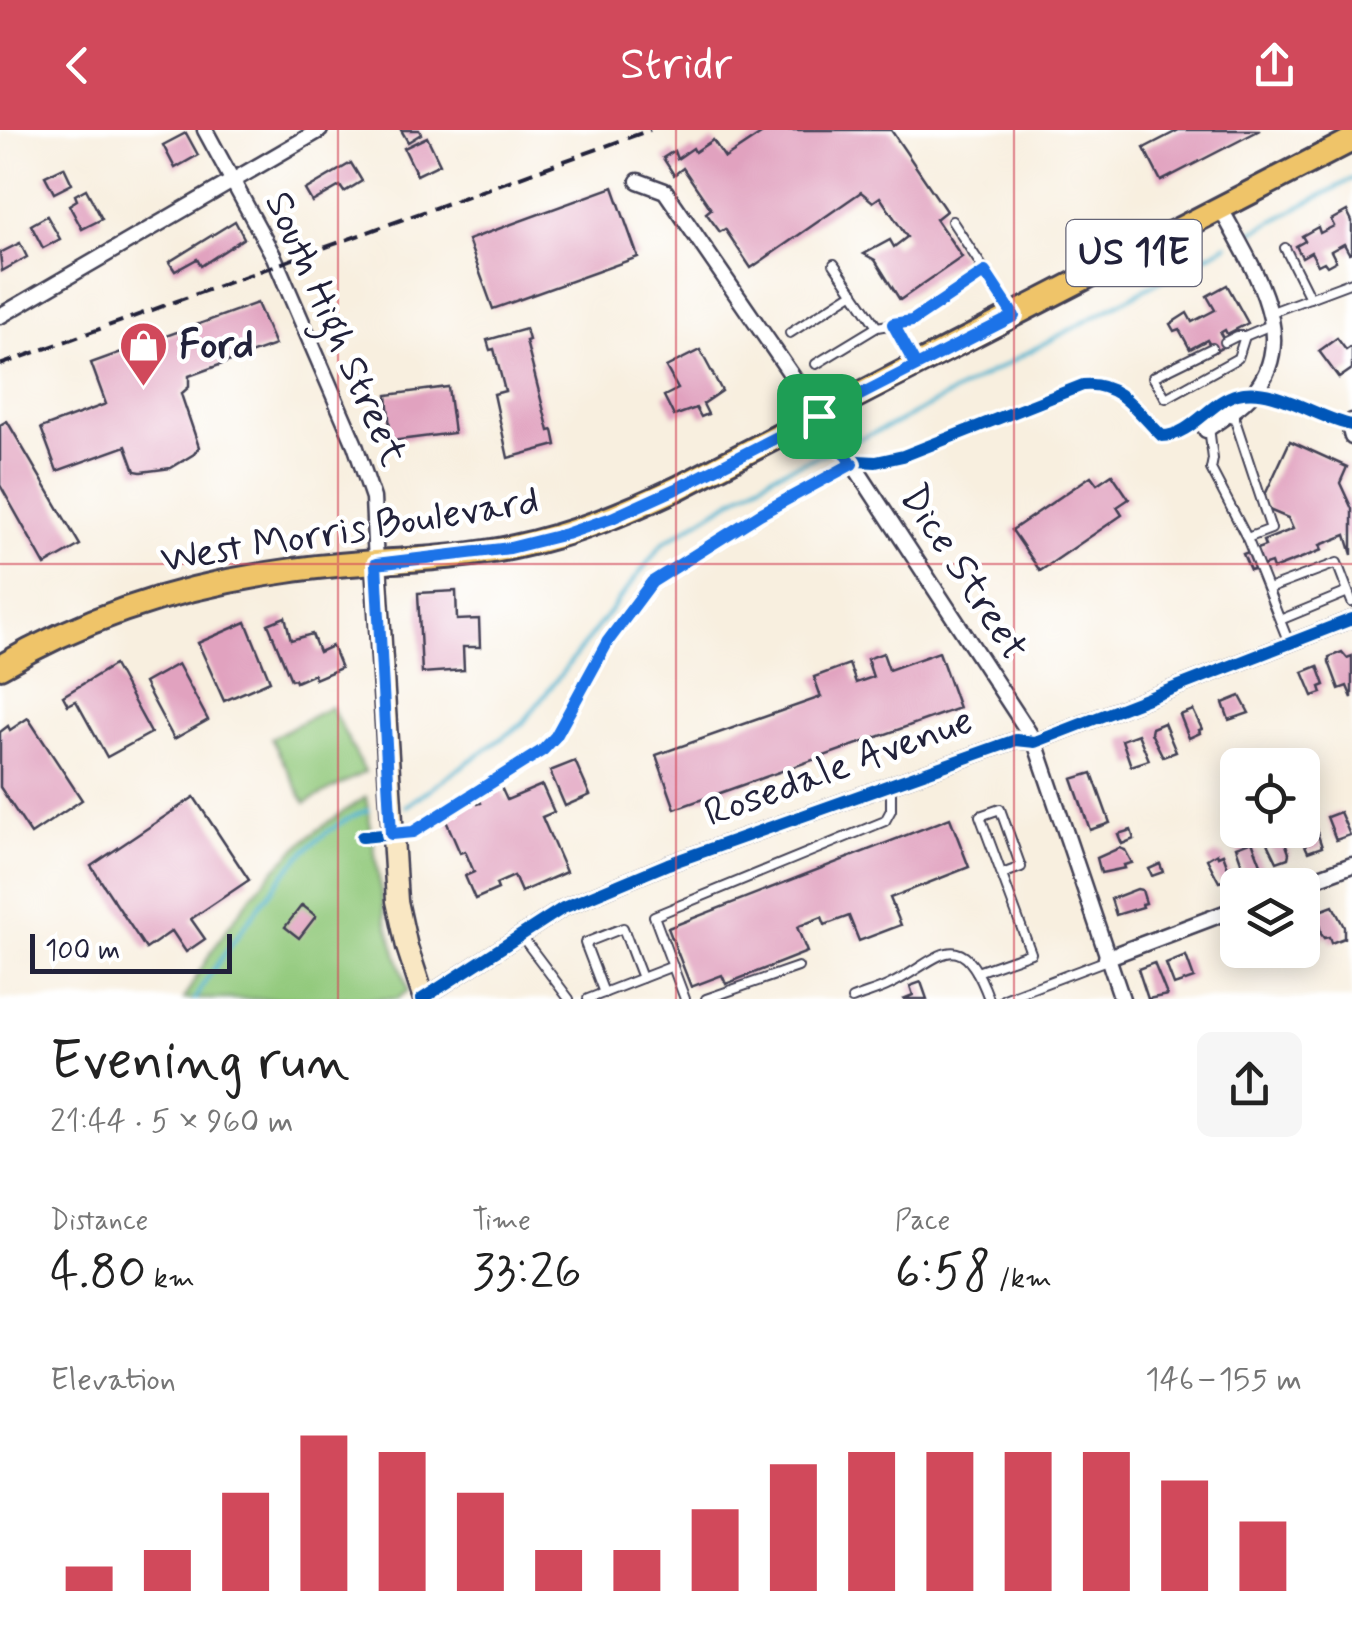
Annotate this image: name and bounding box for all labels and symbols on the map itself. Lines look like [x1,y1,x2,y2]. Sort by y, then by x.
street label: South High Street [248,184,419,476]
road number: US 11E [1066,220,1202,286]
shop icon: Ford [118,320,170,388]
place label: Ford [179,320,254,372]
pin [777,374,862,459]
street label: West Morris Boulevard [157,475,543,587]
street label: Dice Street [887,475,1039,671]
street label: Rosedale Avenue [698,695,980,841]
scale bar [30,929,232,974]

